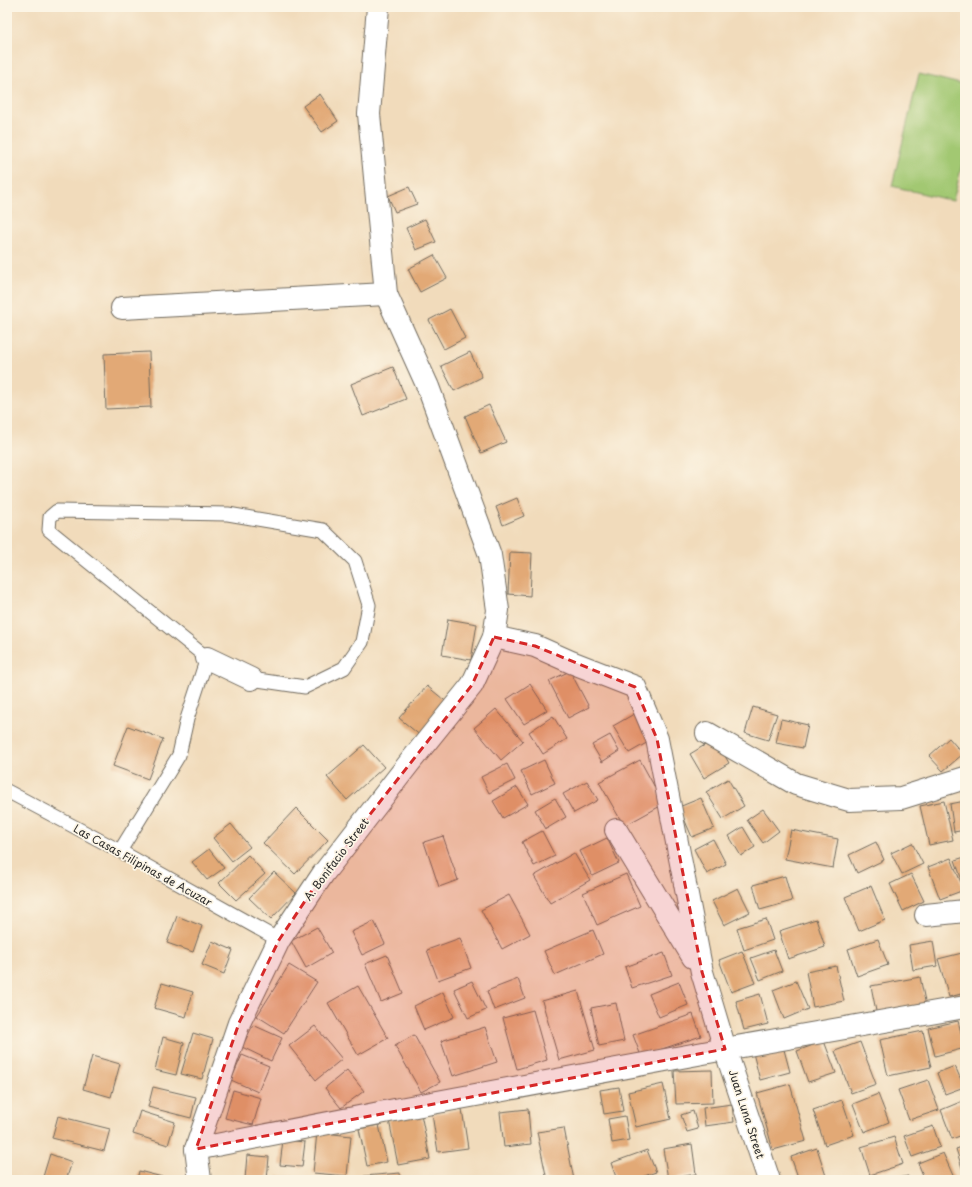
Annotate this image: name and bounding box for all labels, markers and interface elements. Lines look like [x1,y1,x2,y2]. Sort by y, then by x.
street label: A. Bonifacio Street [299,814,373,904]
street label: Las Casas Filipinas de Acuzar [71,820,215,910]
street label: Juan Luna Street [725,1067,770,1161]

